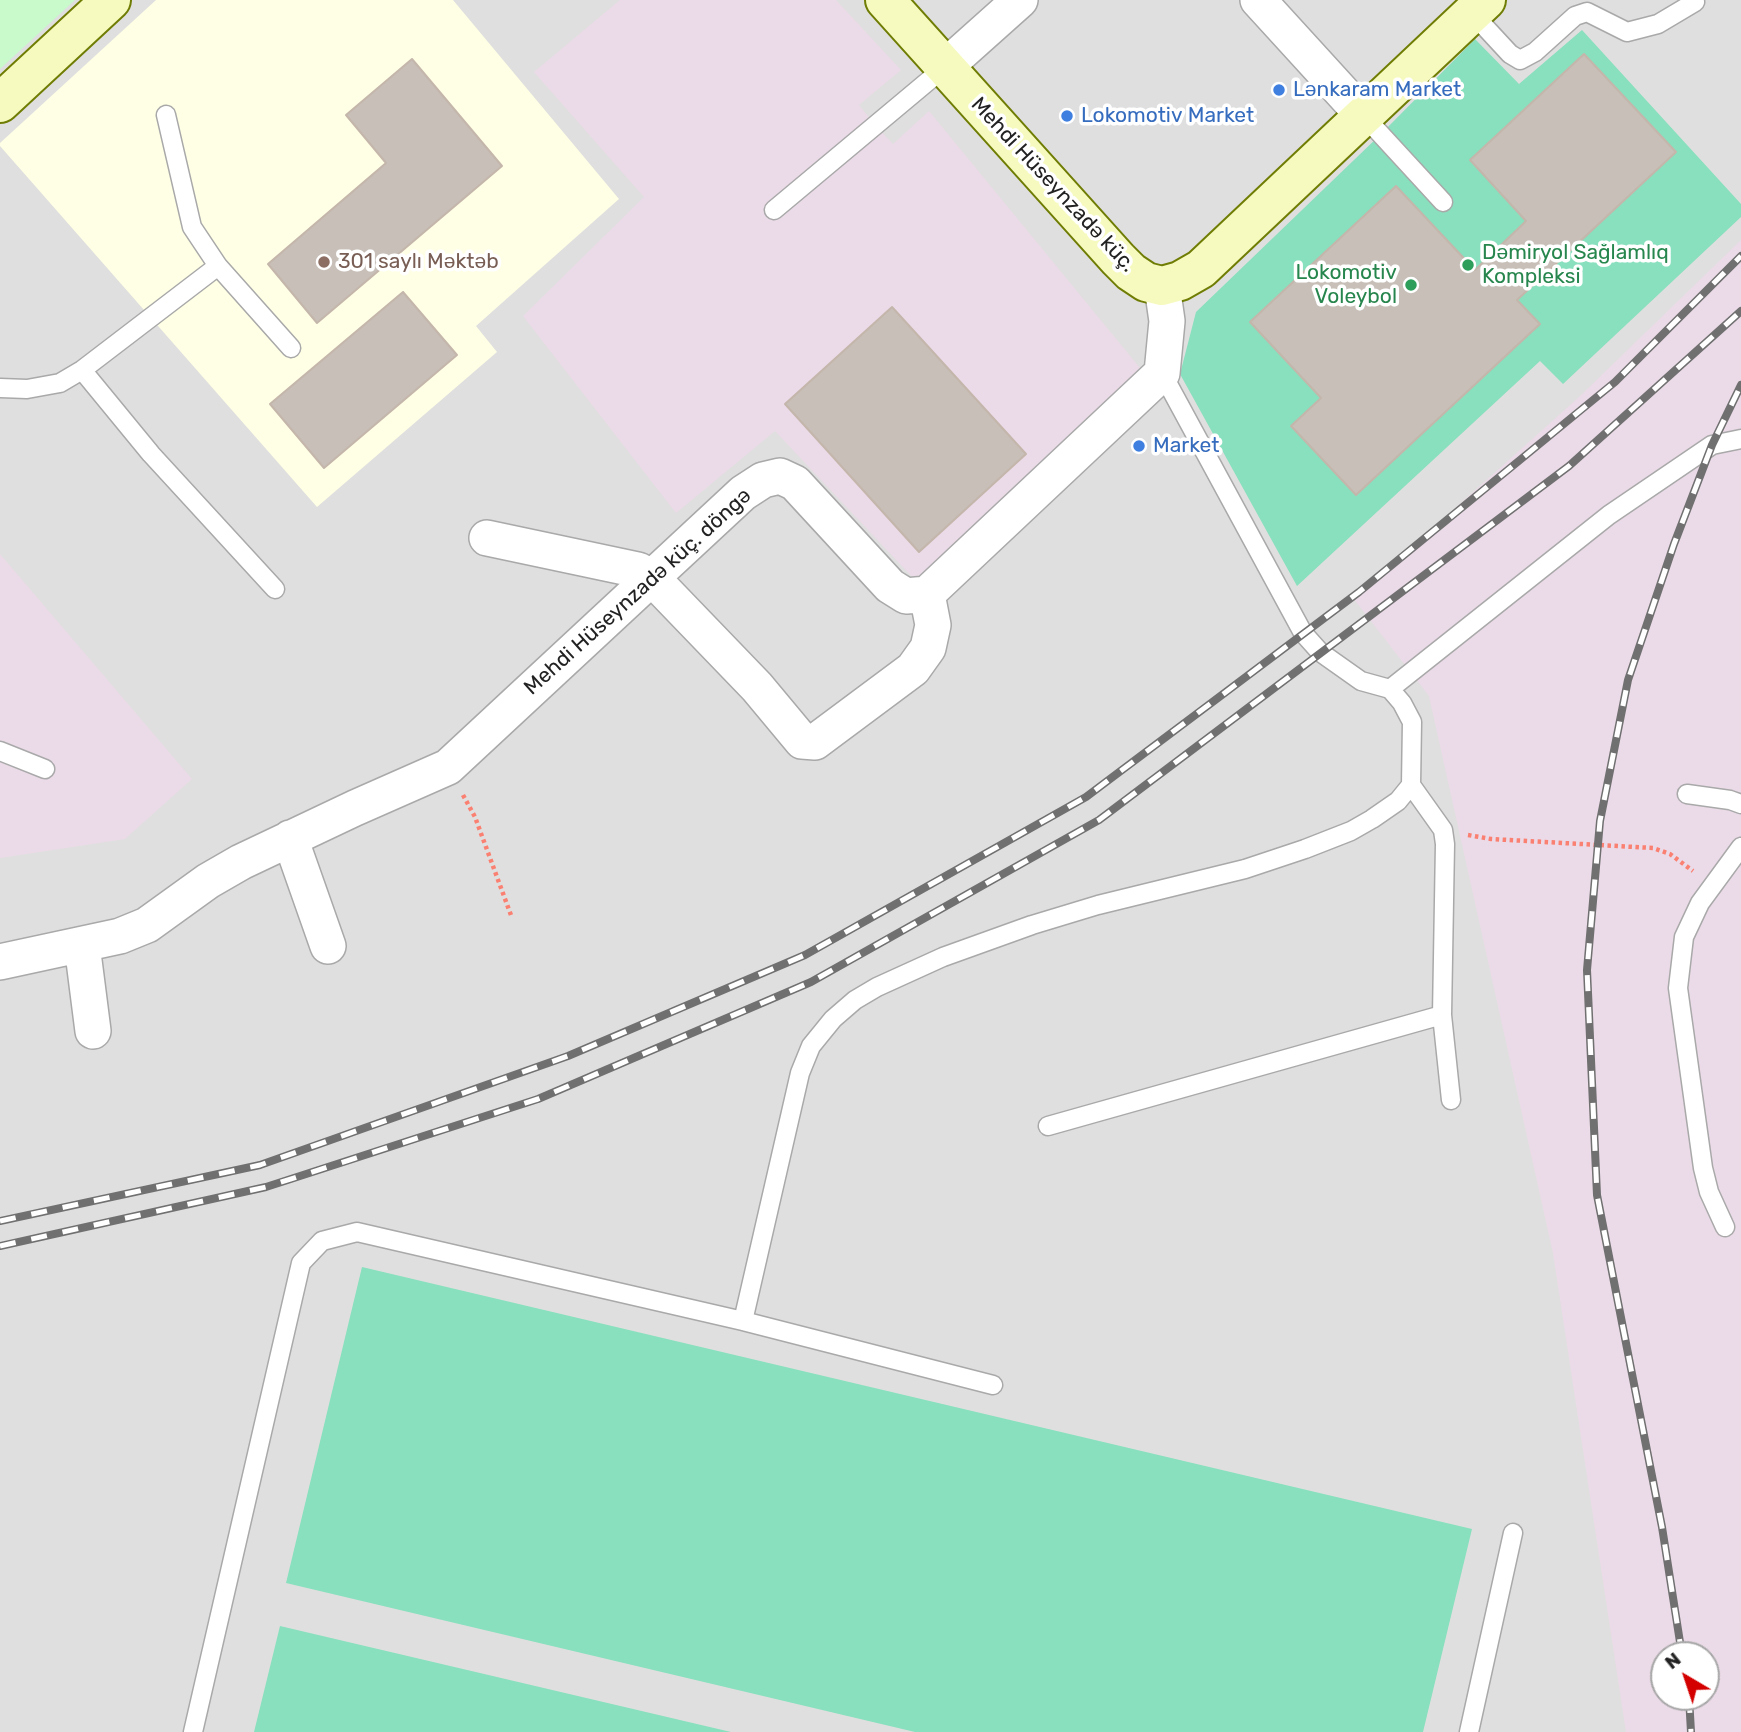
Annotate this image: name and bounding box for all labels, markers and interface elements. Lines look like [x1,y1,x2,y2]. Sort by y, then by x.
place label: Lənkaram Market [1293,77,1461,103]
marker: Lənkaram Market [1271,82,1287,98]
street label: Mehdi Hüseynzadə küç. [965,92,1141,278]
place label: Lokomotiv Market [1081,103,1254,129]
marker: Lokomotiv Market [1059,108,1075,124]
place label: Dəmiryol Sağlamlıq Kompleksi [1482,240,1669,290]
place label: 301 saylı Məktəb [338,249,499,275]
marker: 301 saylı Məktəb [316,254,332,270]
marker: Dəmiryol Sağlamlıq Kompleksi [1460,257,1476,273]
place label: Lokomotiv Voleybol [1295,260,1397,310]
marker: Lokomotiv Voleybol [1403,277,1419,293]
place label: Market [1153,433,1219,459]
marker: Market [1131,438,1147,454]
street label: Mehdi Hüseynzadə küç. döngə [519,483,757,701]
north arrow [1650,1641,1720,1711]
text: N [1660,1648,1685,1674]

